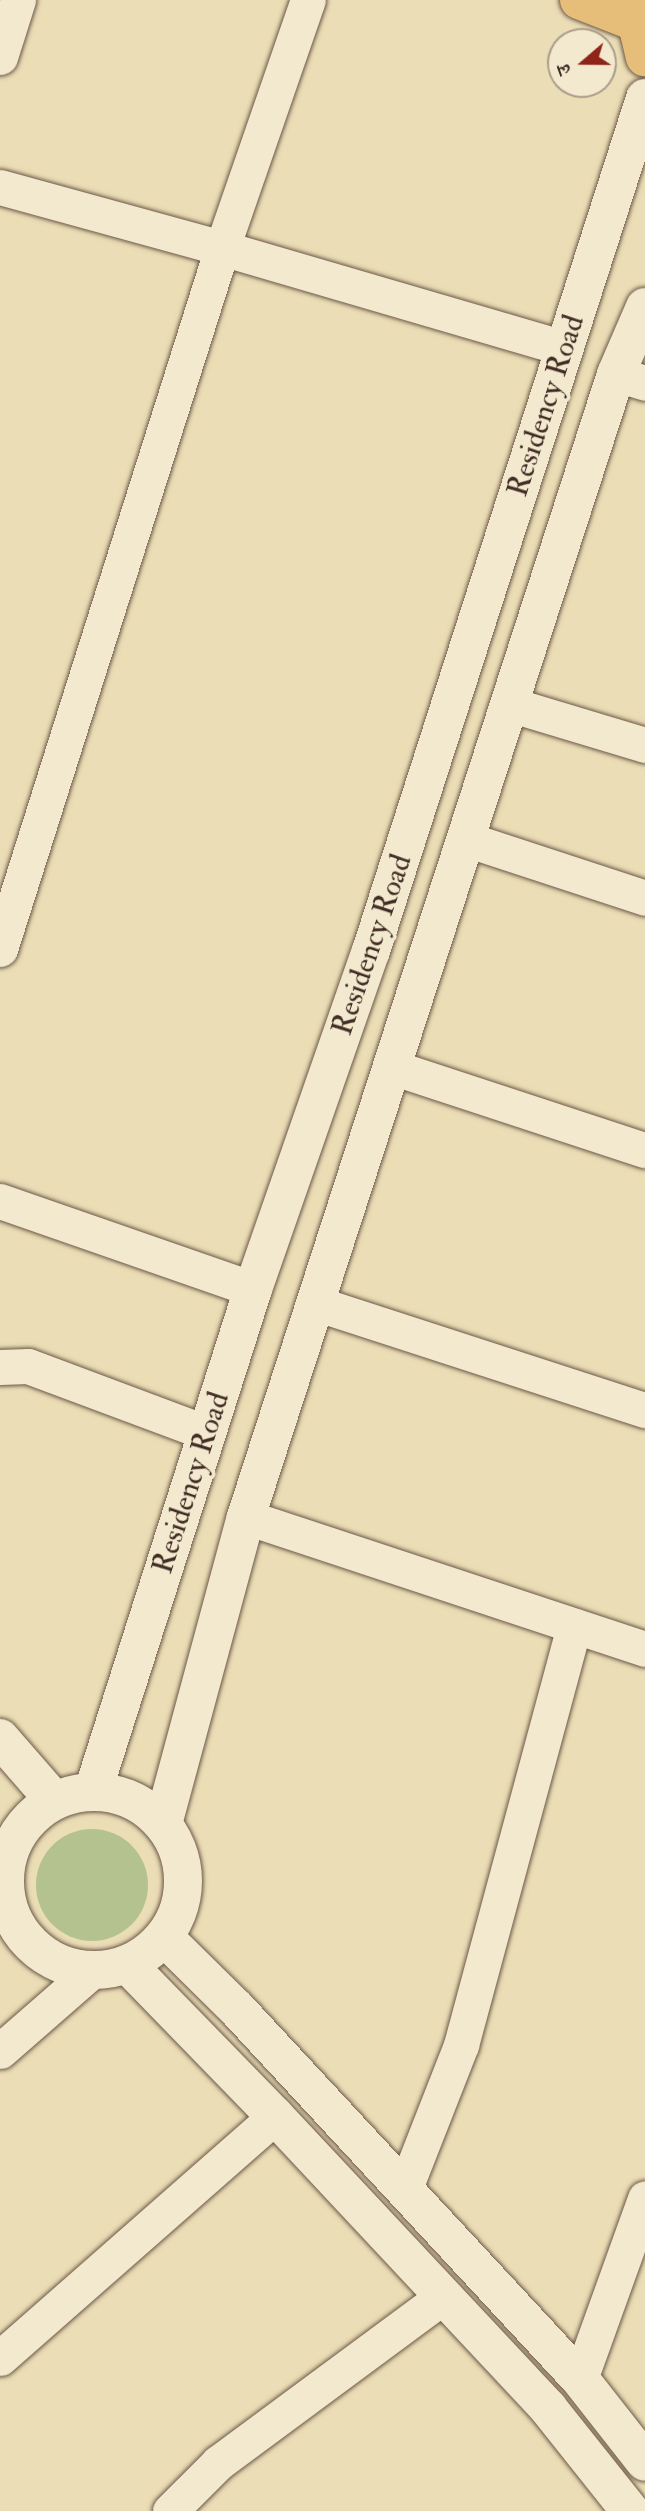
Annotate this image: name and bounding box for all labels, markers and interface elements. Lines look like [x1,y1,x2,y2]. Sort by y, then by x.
north arrow [547,28,617,98]
text: उ [551,61,577,78]
street label: Residency Road [500,311,592,501]
street label: Residency Road [324,850,420,1040]
street label: Residency Road [145,1388,237,1578]

